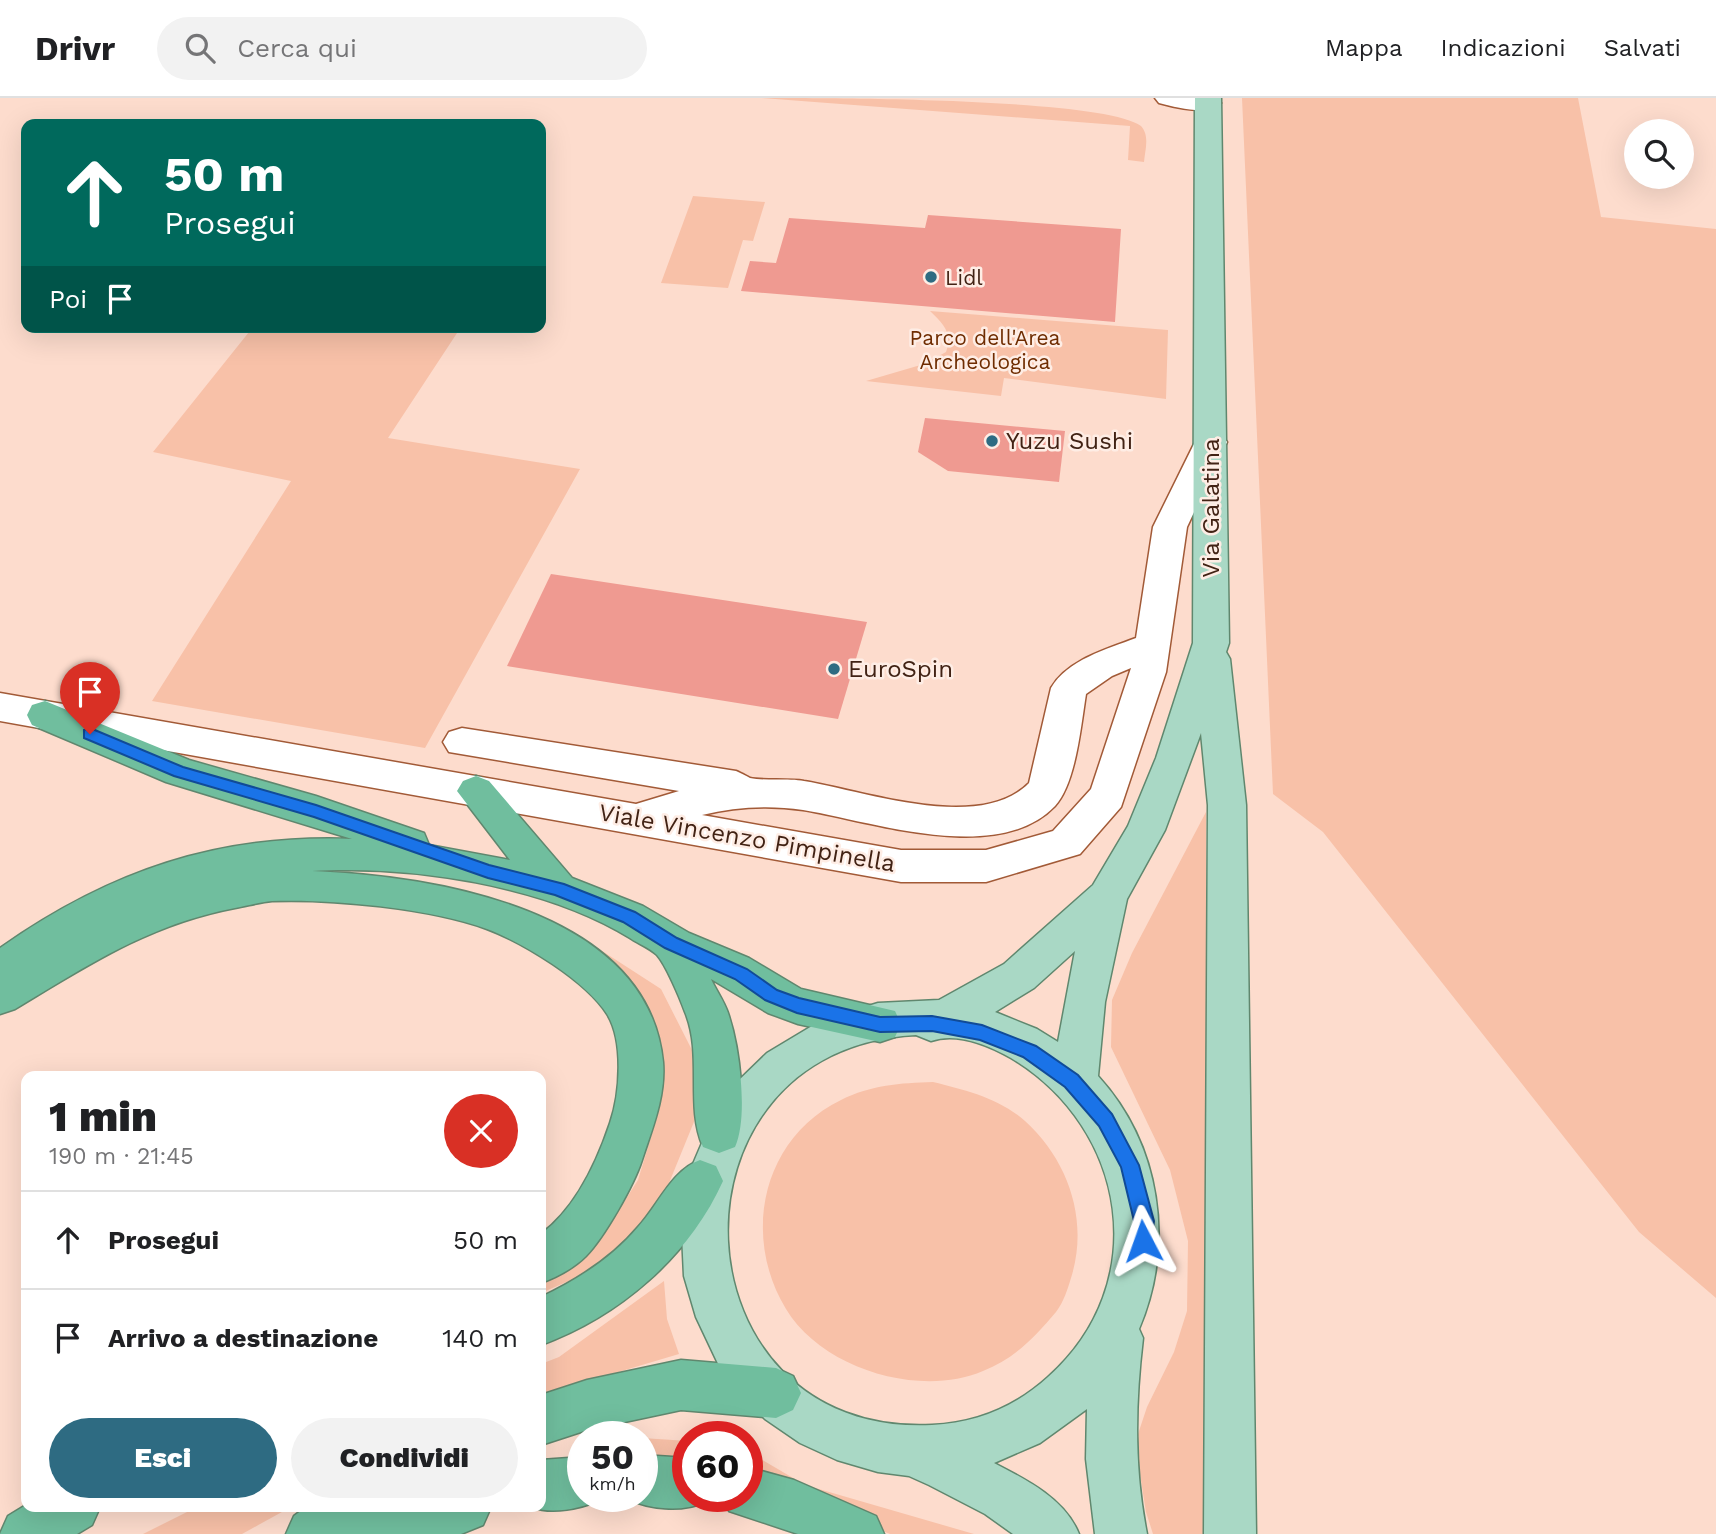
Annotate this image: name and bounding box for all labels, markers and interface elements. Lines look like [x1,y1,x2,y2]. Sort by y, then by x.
search box [157,17,647,80]
text: Drivr [35,29,115,68]
icon: search [181,29,219,67]
text: Cerca qui [237,33,357,63]
text: Mappa [1325,34,1403,62]
text: Indicazioni [1441,34,1566,62]
text: Salvati [1604,34,1681,62]
map controls [1624,119,1694,189]
button: search [1624,119,1694,189]
text: 50 m [164,145,284,203]
icon: ahead [49,147,140,238]
text: Prosegui [164,204,296,242]
place label: Lidl [945,265,983,290]
marker: Lidl [923,269,939,285]
icon: arrive [101,280,139,318]
text: Poi [49,284,87,314]
park label: Parco dell'Area Archeologica [910,325,1061,374]
place label: Yuzu Sushi [1006,427,1133,455]
marker: Yuzu Sushi [984,433,1000,449]
street label: Via Galatina [1197,438,1225,578]
place label: EuroSpin [848,655,953,683]
marker: EuroSpin [826,661,842,677]
pin [60,662,120,734]
icon: arrive [71,673,109,711]
street label: Viale Vincenzo Pimpinella [597,798,897,878]
text: 1 min [49,1092,157,1141]
button: close [444,1094,518,1168]
text: 190 m · 21:45 [49,1143,194,1170]
position arrow [1106,1204,1180,1278]
icon: ahead [49,1221,87,1259]
text: Prosegui [108,1225,219,1255]
text: 50 m [453,1225,518,1255]
icon: arrive [49,1319,87,1357]
text: Arrivo a destinazione [108,1323,378,1353]
text: 140 m [442,1323,518,1353]
button: Esci [49,1418,277,1498]
button: Condividi [291,1418,518,1498]
speed limit sign: 60 [672,1421,763,1512]
text: 50 [591,1436,634,1478]
text: km/h [589,1473,636,1494]

